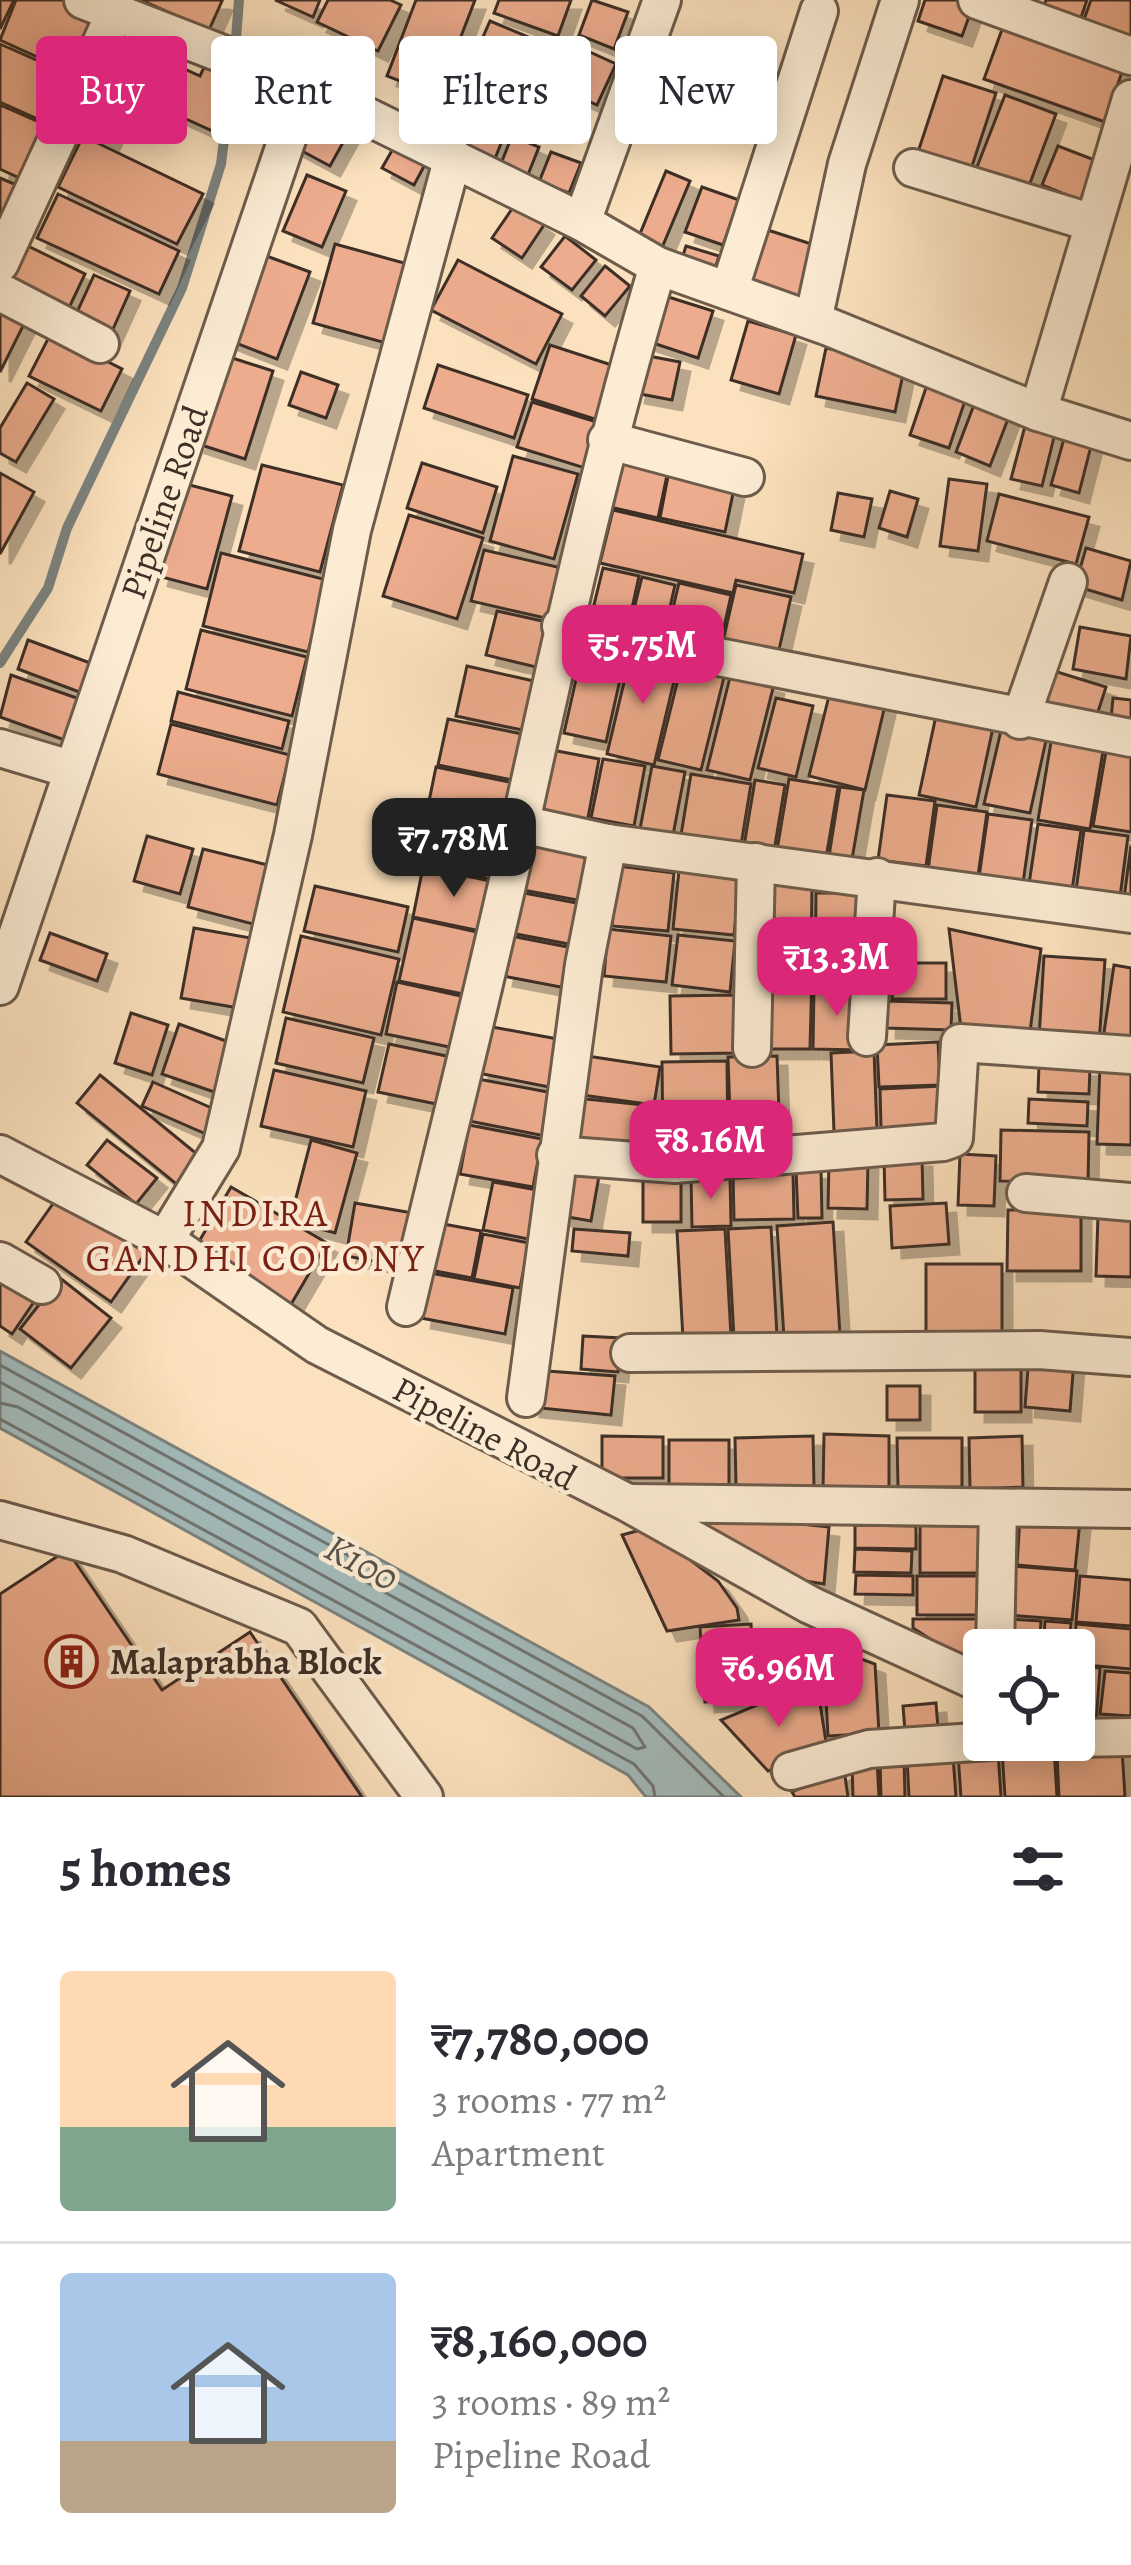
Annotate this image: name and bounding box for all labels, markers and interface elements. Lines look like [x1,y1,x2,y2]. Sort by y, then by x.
chip: Buy [36,36,187,144]
chip: Rent [211,36,375,144]
chip: Filters [399,36,591,144]
chip: New [615,36,777,144]
street label: Pipeline Road [108,398,220,605]
pin: ₹5.75M [545,605,741,707]
text: ₹5.75M [589,617,697,670]
pin: ₹7.78M [356,798,552,900]
text: ₹7.78M [399,810,509,863]
pin: ₹13.3M [739,917,935,1019]
text: ₹13.3M [784,929,890,982]
pin: ₹8.16M [613,1100,809,1202]
text: ₹8.16M [656,1112,766,1165]
district label: INDIRA GANDHI COLONY [85,1186,427,1284]
street label: Pipeline Road [384,1364,586,1502]
water label: K100 [316,1521,408,1603]
pin: ₹6.96M [681,1628,877,1730]
map controls [963,1629,1095,1761]
button: locate [963,1629,1095,1761]
building icon: Malaprabha Block [43,1633,99,1689]
place label: Malaprabha Block [110,1637,382,1686]
text: ₹6.96M [723,1640,835,1693]
text: 5 homes [60,1834,232,1904]
icon: filters [1005,1836,1071,1902]
text: ₹7,780,000 [432,2003,649,2073]
icon: home [156,2019,300,2163]
text: 3 rooms · 77 m² [432,2073,666,2126]
text: Apartment [432,2126,605,2179]
text: ₹8,160,000 [432,2305,648,2375]
icon: home [156,2321,300,2465]
text: 3 rooms · 89 m² [432,2375,670,2428]
text: Pipeline Road [432,2428,650,2481]

